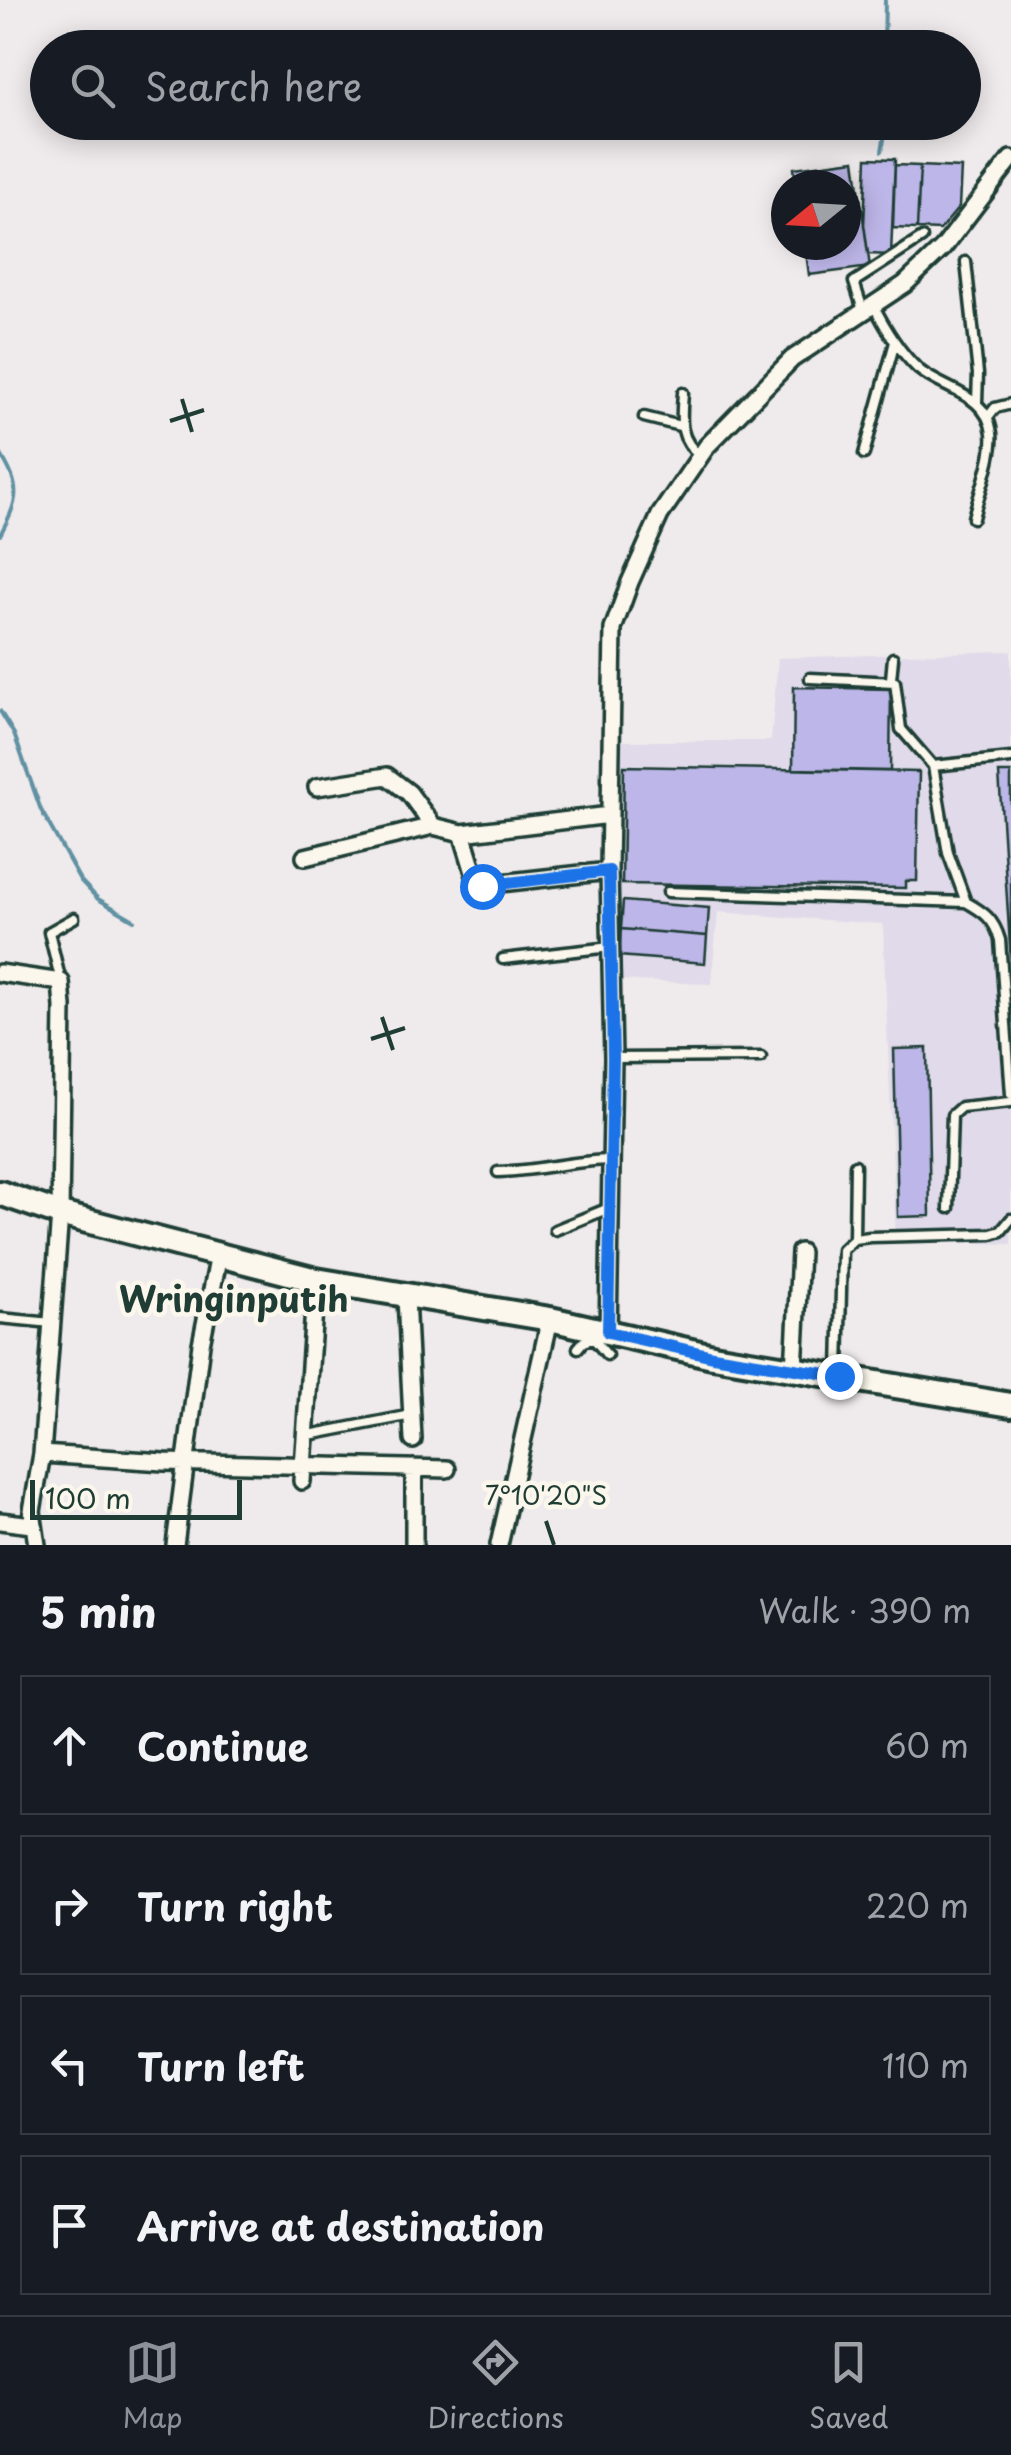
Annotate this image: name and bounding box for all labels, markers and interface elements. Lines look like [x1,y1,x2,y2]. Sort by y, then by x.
search box [30,30,981,140]
text: Search here [145,57,362,114]
icon: search [65,58,120,113]
north arrow [771,170,861,260]
route start [460,864,506,910]
district label: Wringinputih [119,1271,349,1324]
route end [817,1354,863,1400]
scale bar [30,1475,242,1520]
text: 100 m [45,1476,131,1519]
text: 7°10'20"S [485,1476,607,1514]
text: 5 min [40,1579,157,1642]
text: Walk · 390 m [759,1586,971,1634]
text: Continue [137,1717,308,1774]
icon: ahead [42,1718,97,1773]
text: 60 m [885,1721,969,1769]
text: Turn right [137,1877,333,1934]
icon: right [42,1878,97,1933]
text: 220 m [866,1881,969,1929]
text: Turn left [137,2037,305,2094]
icon: left [42,2038,97,2093]
text: 110 m [882,2041,969,2089]
text: Arrive at destination [137,2197,545,2254]
icon: arrive [42,2198,97,2253]
tab: Map [123,2335,182,2438]
tab: Directions [428,2335,564,2438]
tab: Saved [809,2335,888,2438]

